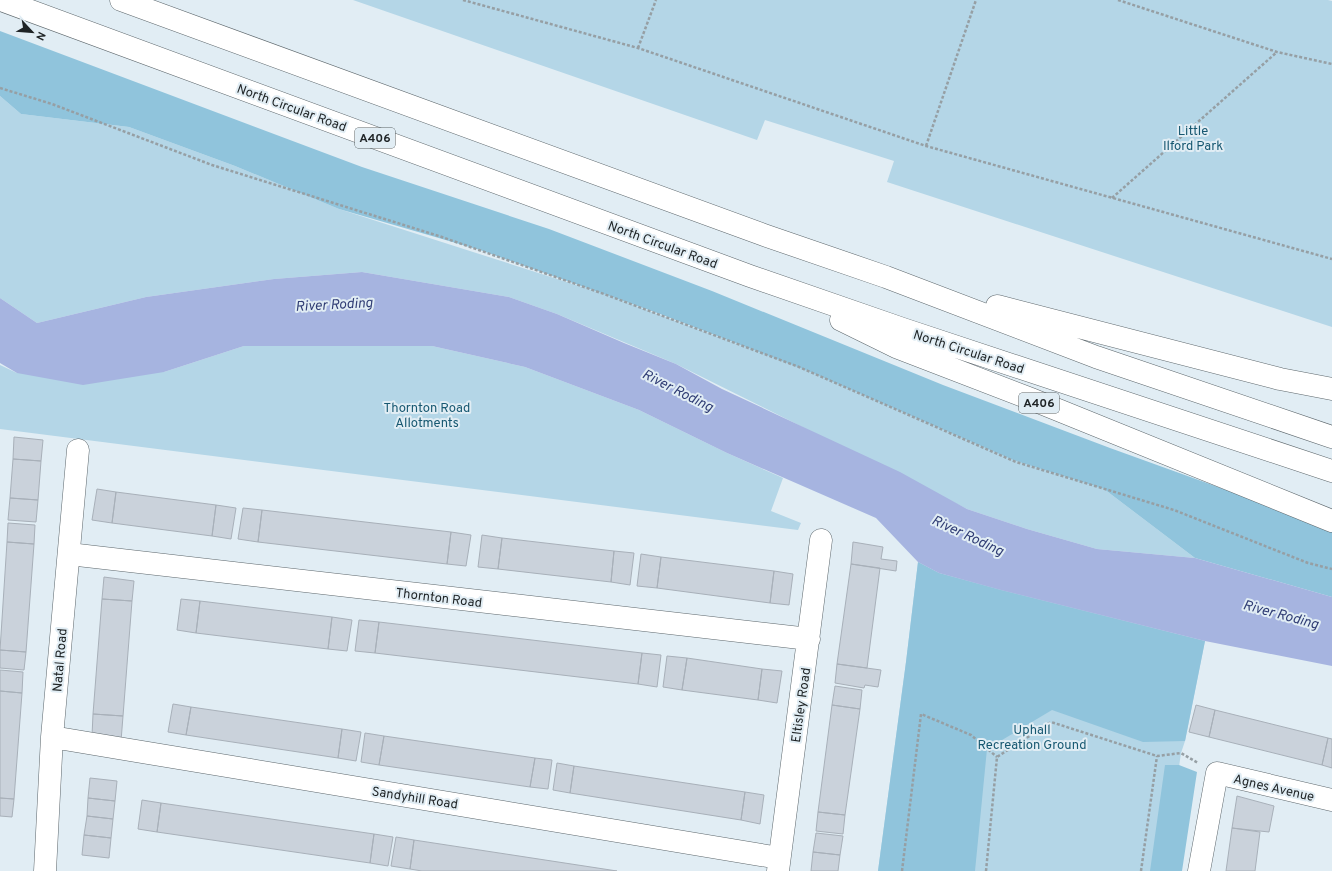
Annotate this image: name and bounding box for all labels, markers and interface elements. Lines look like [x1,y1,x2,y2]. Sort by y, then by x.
north arrow [12,12,52,52]
text: N [32,29,48,43]
street label: North Circular Road [234,82,348,136]
park label: Little Ilford Park [1163,124,1223,155]
road number: A406 [355,128,395,148]
street label: North Circular Road [605,219,719,273]
water label: River Roding [295,295,374,316]
street label: North Circular Road [911,327,1026,378]
water label: River Roding [639,366,716,417]
road number: A406 [1019,393,1059,413]
park label: Thornton Road Allotments [384,401,470,432]
water label: River Roding [929,512,1006,561]
street label: Thornton Road [395,586,483,612]
water label: River Roding [1241,597,1321,634]
street label: Natal Road [50,628,72,693]
street label: Eltisley Road [789,667,815,744]
park label: Uphall Recreation Ground [977,723,1087,754]
street label: Agnes Avenue [1232,772,1316,806]
street label: Sandyhill Road [370,784,459,814]

